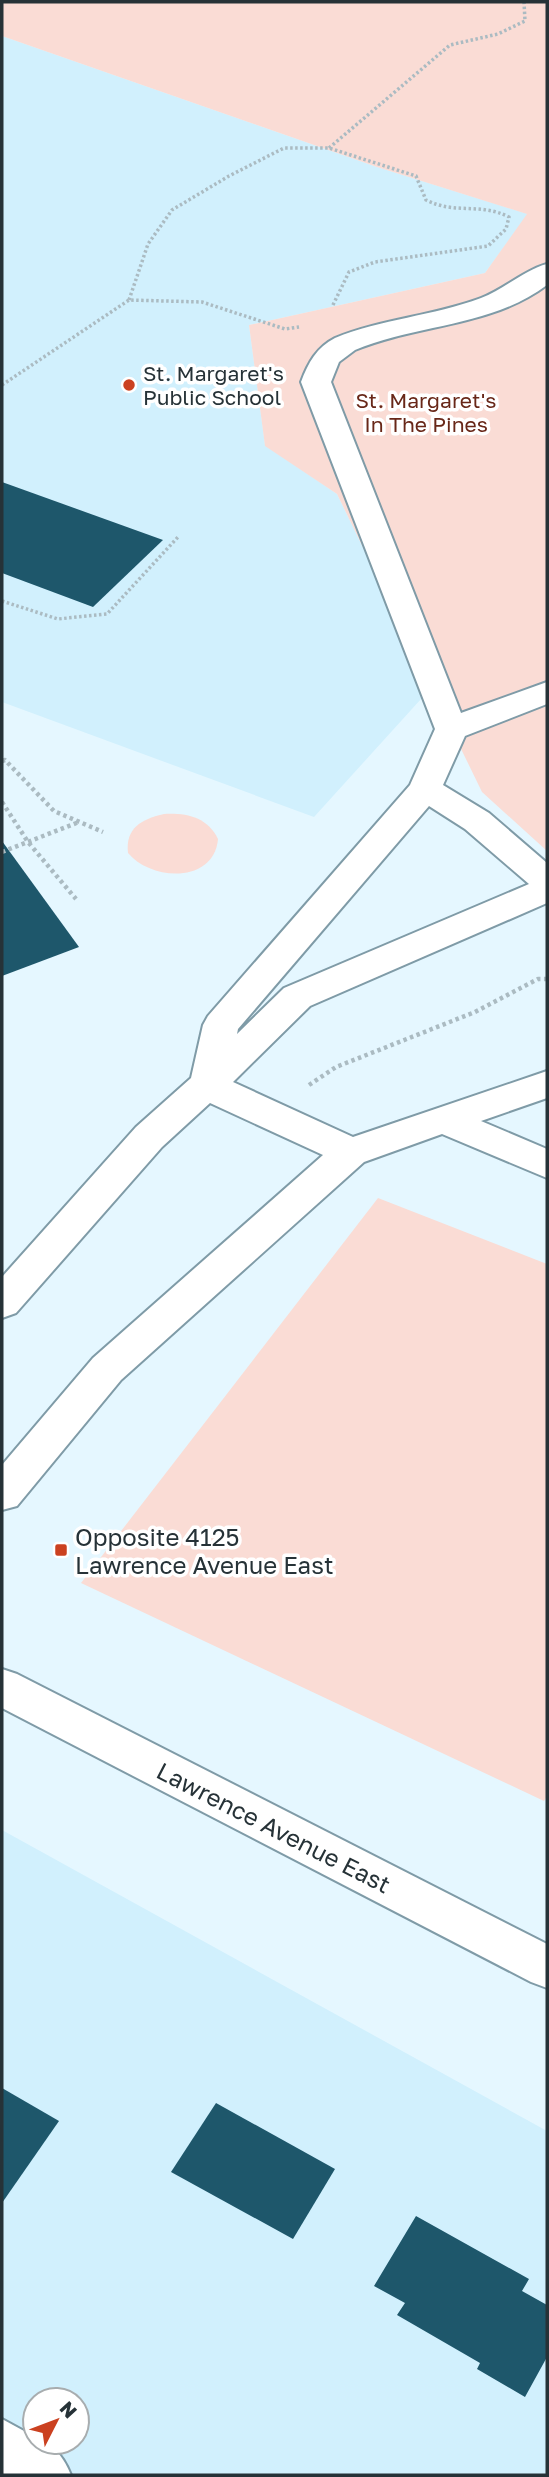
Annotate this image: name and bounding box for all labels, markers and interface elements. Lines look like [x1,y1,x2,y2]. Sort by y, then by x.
place label: St. Margaret's Public School [143,360,284,410]
marker: St. Margaret's Public School [121,377,137,393]
park label: St. Margaret's In The Pines [356,387,496,437]
place label: Opposite 4125 Lawrence Avenue East [75,1522,333,1579]
marker: Opposite 4125 Lawrence Avenue East [53,1542,69,1558]
street label: Lawrence Avenue East [152,1755,396,1899]
north arrow [21,2386,91,2456]
text: N [56,2396,82,2422]

